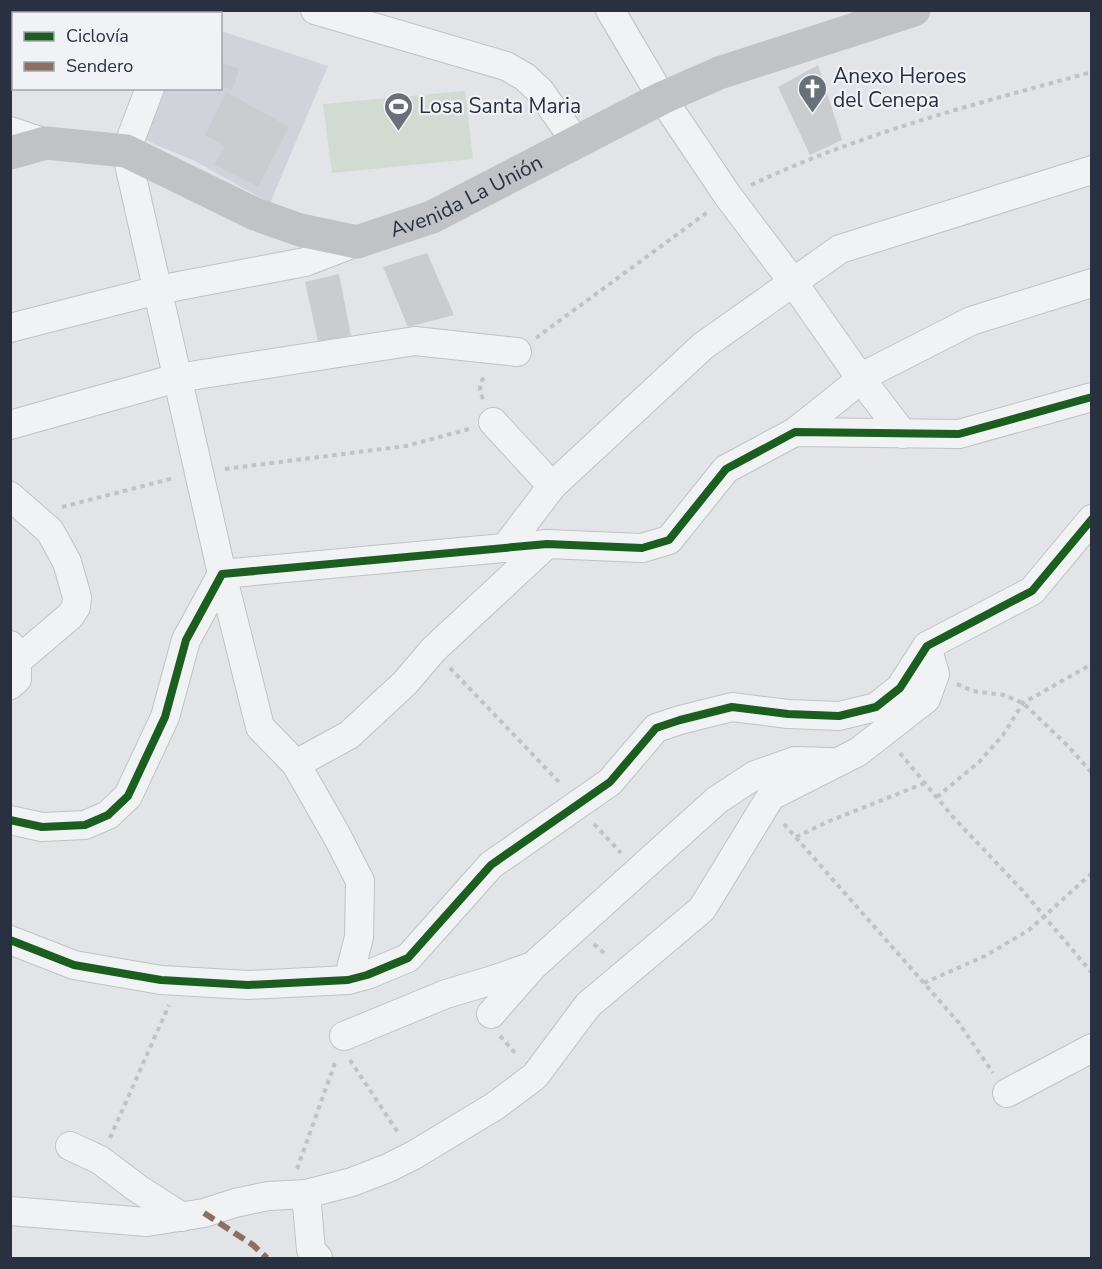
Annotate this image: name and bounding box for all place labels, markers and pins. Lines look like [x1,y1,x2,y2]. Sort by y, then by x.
place label: Anexo Heroes del Cenepa [833,62,967,114]
church icon: Anexo Heroes del Cenepa [796,72,828,114]
sports icon: Losa Santa Maria [382,90,414,132]
place label: Losa Santa Maria [419,92,581,120]

